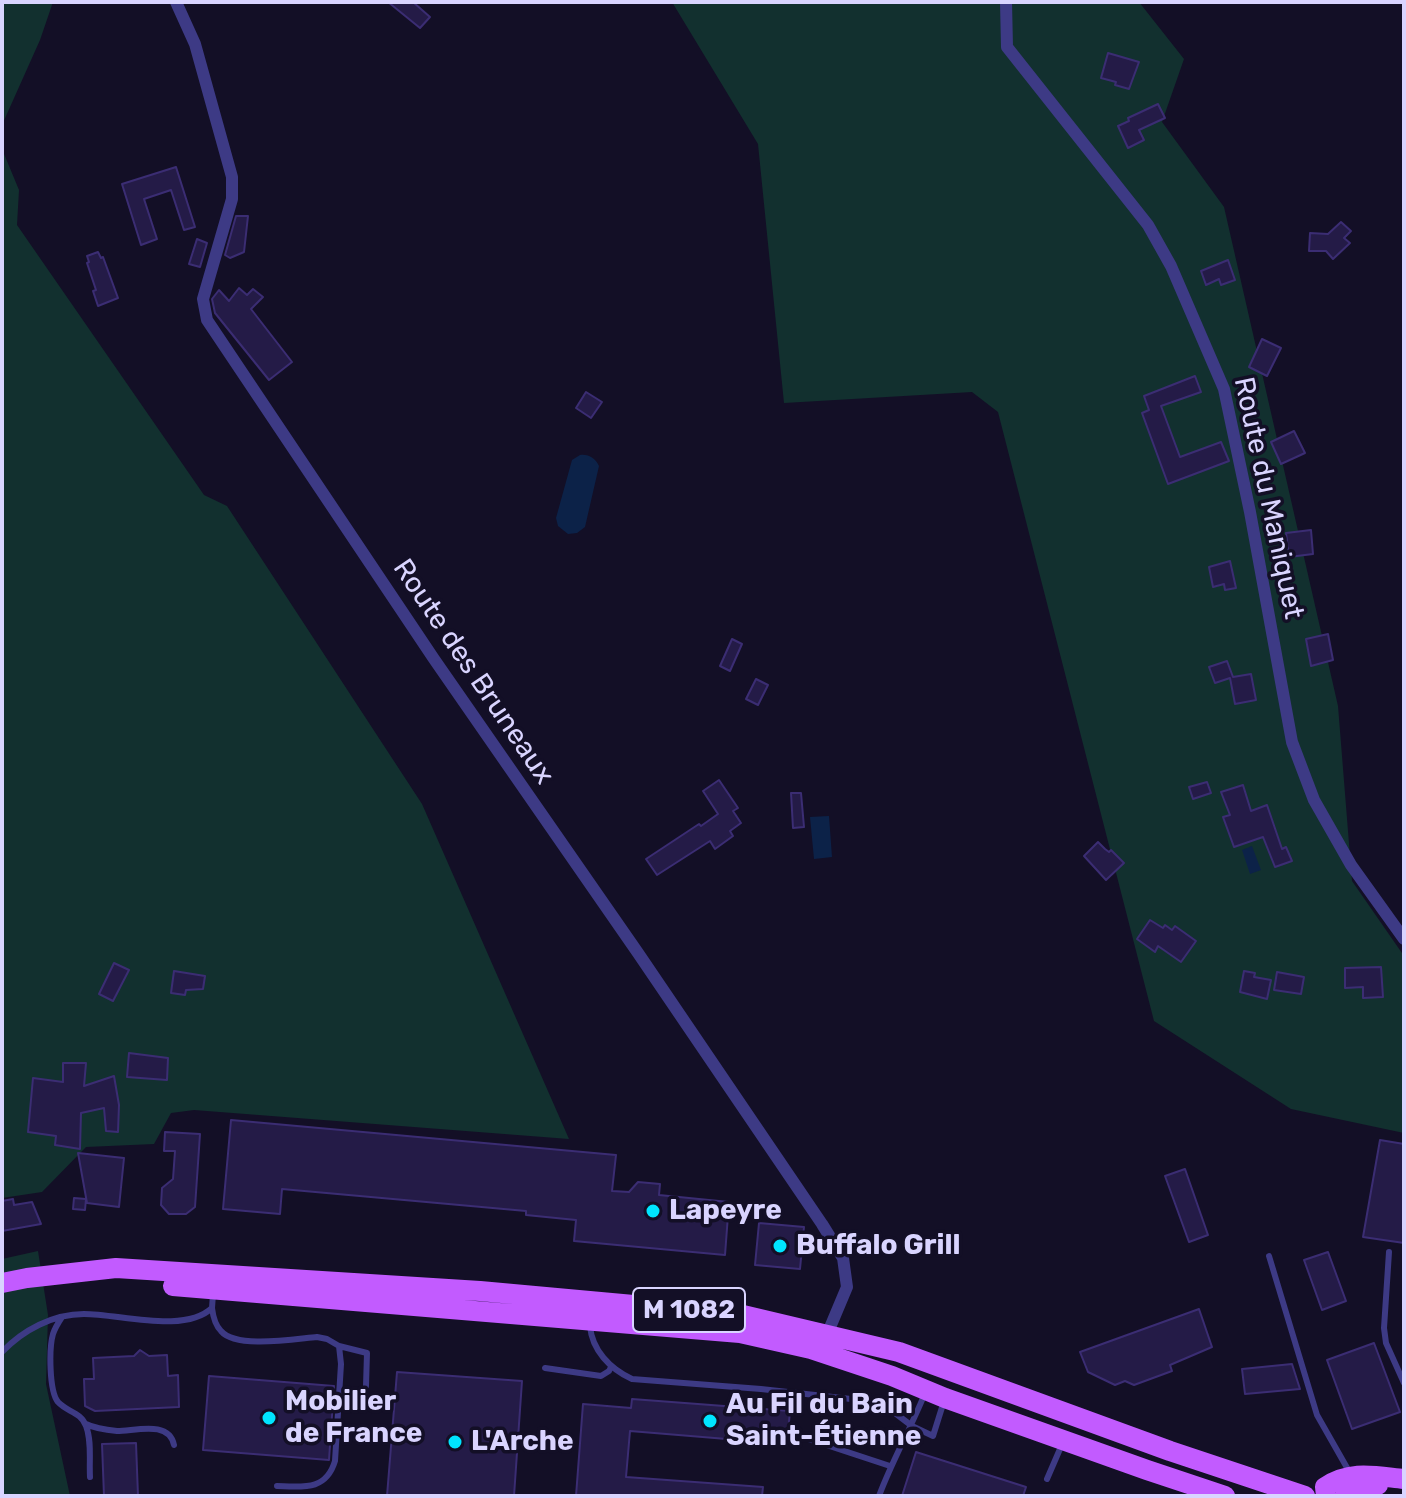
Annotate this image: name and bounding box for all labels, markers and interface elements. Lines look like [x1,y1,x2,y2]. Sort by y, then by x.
street label: Route du Maniquet [1226,374,1310,622]
street label: Route des Bruneaux [385,553,561,791]
place label: Lapeyre [669,1194,782,1228]
marker: Lapeyre [644,1202,662,1220]
place label: Buffalo Grill [796,1229,961,1263]
marker: Buffalo Grill [771,1237,789,1255]
road number: M 1082 [633,1288,745,1332]
place label: Mobilier de France [285,1385,422,1451]
place label: Au Fil du Bain Saint-Étienne [726,1388,921,1454]
marker: Mobilier de France [260,1409,278,1427]
marker: Au Fil du Bain Saint-Étienne [701,1412,719,1430]
place label: L'Arche [471,1425,574,1459]
marker: L'Arche [446,1433,464,1451]

